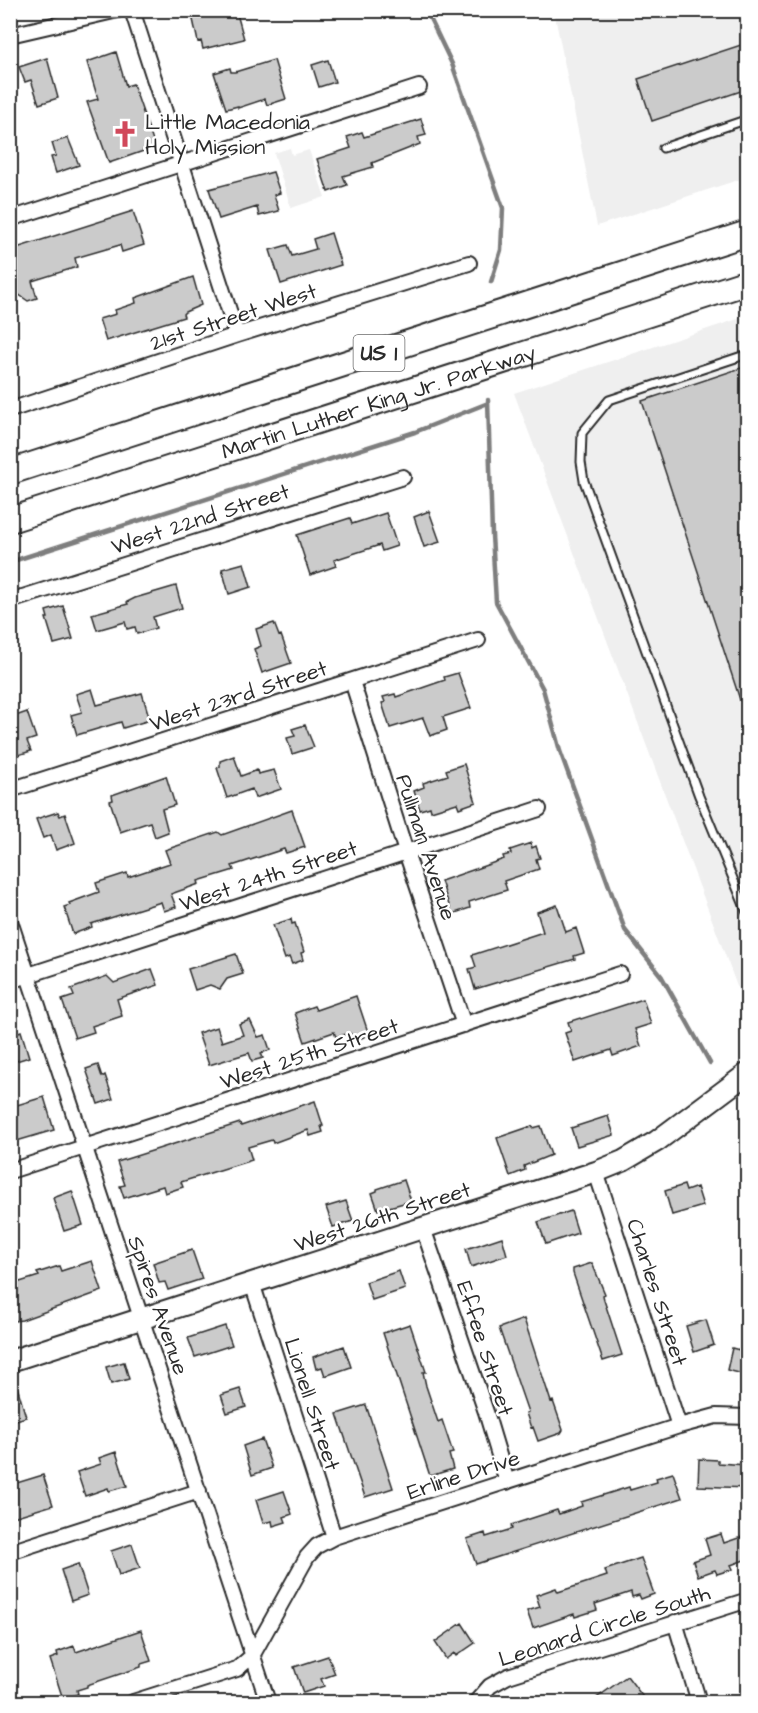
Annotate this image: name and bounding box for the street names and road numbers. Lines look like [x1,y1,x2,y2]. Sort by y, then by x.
street label: 21st Street West [146,276,321,359]
road number: US 1 [354,335,404,371]
street label: Martin Luther King Jr. Parkway [218,338,540,468]
street label: West 22nd Street [107,476,294,563]
street label: West 23rd Street [146,653,331,740]
street label: Pullman Avenue [387,771,464,924]
street label: West 24th Street [176,833,361,920]
street label: West 25th Street [216,1011,403,1098]
street label: West 26th Street [290,1174,475,1261]
street label: Charles Street [618,1215,695,1370]
street label: Spires Avenue [119,1232,196,1379]
street label: Effee Street [448,1277,521,1420]
street label: Lionell Street [276,1334,348,1475]
street label: Erline Drive [403,1443,524,1508]
street label: Leonard Circle South [495,1578,714,1675]

